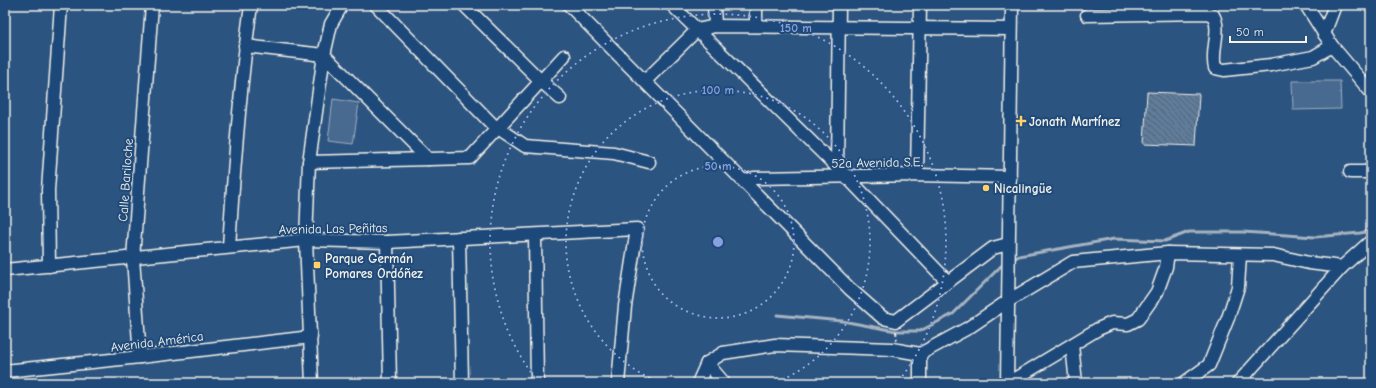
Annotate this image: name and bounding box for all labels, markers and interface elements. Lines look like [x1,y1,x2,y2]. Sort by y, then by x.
scale bar [1230,18,1306,44]
text: 150 m [780,21,812,35]
text: 50 m [1236,25,1264,39]
text: 100 m [702,83,734,97]
place label: Jonath Martínez [1029,114,1120,129]
marker: Jonath Martínez [1016,116,1026,126]
street label: Calle Bariloche [115,137,136,222]
street label: 52a Avenida S.E. [831,154,923,171]
text: 50 m [704,159,732,173]
place label: Nicalingüe [994,181,1052,196]
marker: Nicalingüe [981,183,991,193]
street label: Avenida Las Peñitas [278,220,388,237]
centre of rings [711,235,725,249]
place label: Parque Germán Pomares Ordóñez [325,251,423,281]
marker: Parque Germán Pomares Ordóñez [312,260,322,270]
street label: Avenida América [110,328,204,355]

